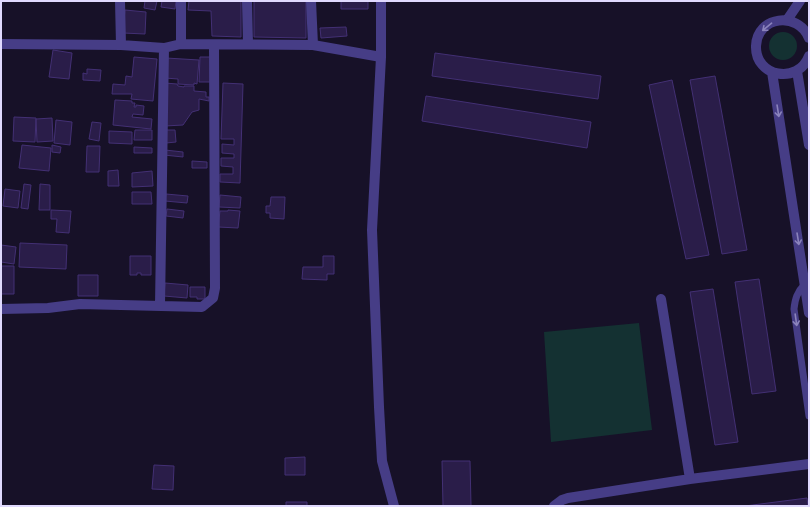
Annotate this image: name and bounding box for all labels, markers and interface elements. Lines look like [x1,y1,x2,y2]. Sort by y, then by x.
one-way arrow [761,23,772,31]
one-way arrow [774,104,782,117]
one-way arrow [794,232,802,245]
one-way arrow [792,313,800,326]

